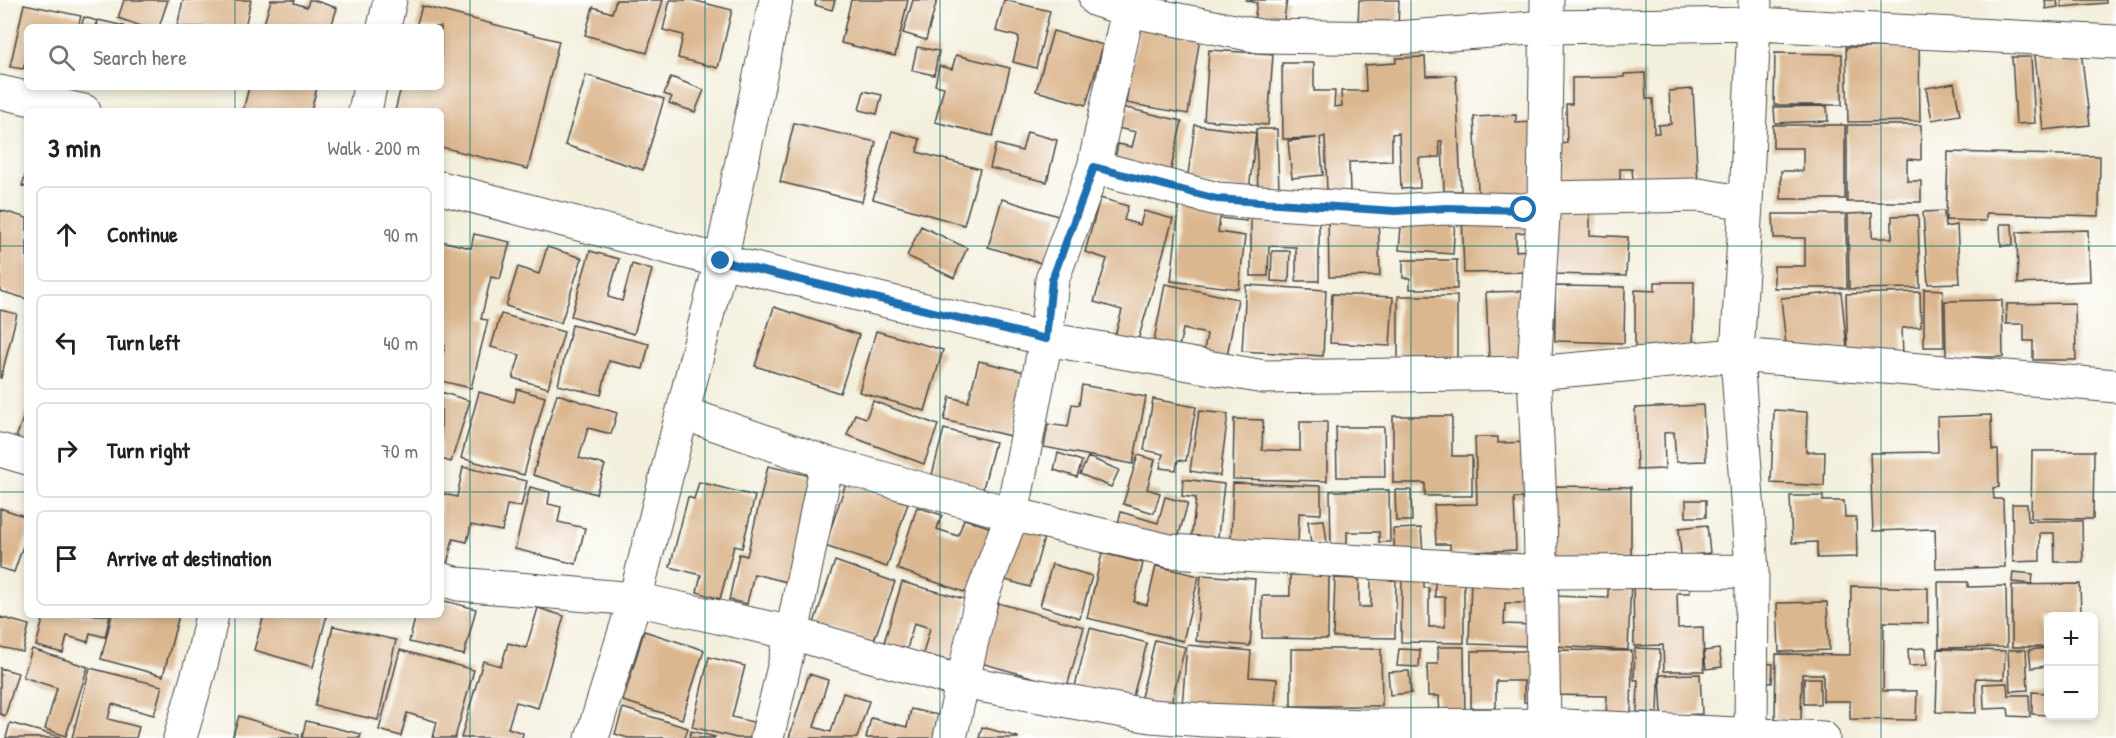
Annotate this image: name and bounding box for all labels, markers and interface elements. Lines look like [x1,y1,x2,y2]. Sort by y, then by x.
search box [24,24,444,90]
icon: search [45,41,78,74]
text: Search here [93,42,187,72]
text: 3 min [48,130,101,165]
text: Walk · 200 m [328,134,420,161]
route start [1510,196,1536,222]
icon: ahead [50,218,83,251]
text: Continue [107,219,178,249]
text: 90 m [384,221,418,248]
route end [707,247,733,273]
icon: left [50,326,83,359]
text: Turn left [107,327,180,357]
text: 40 m [383,329,418,356]
icon: right [50,434,83,467]
text: Turn right [107,435,190,465]
text: 70 m [381,437,418,464]
icon: arrive [50,542,83,575]
text: Arrive at destination [107,543,272,573]
map controls [2044,612,2098,720]
button: + [2044,612,2098,666]
button: − [2044,666,2098,720]

